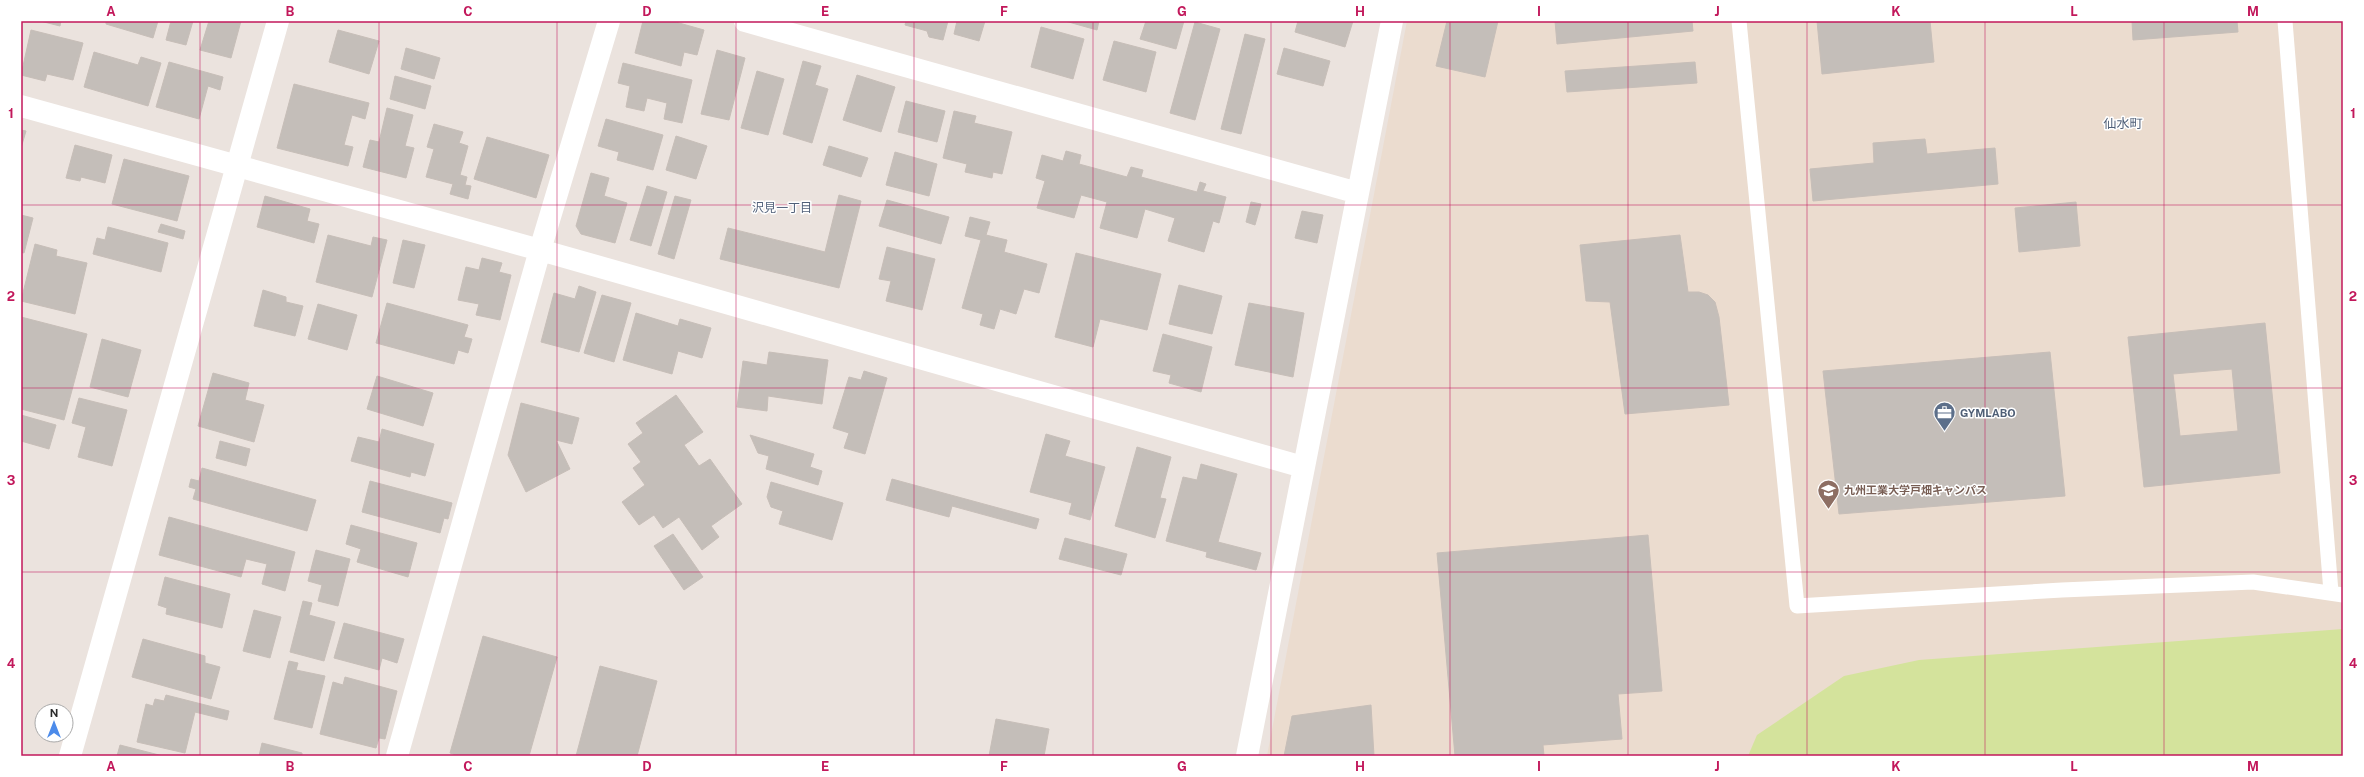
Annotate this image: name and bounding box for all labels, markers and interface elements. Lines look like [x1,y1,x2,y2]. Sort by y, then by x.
text: A [106,4,116,19]
text: B [286,4,295,19]
text: C [463,4,473,19]
text: D [642,4,652,19]
text: E [821,4,829,19]
text: F [1000,4,1008,19]
text: G [1177,4,1187,19]
text: H [1355,4,1365,19]
text: I [1537,4,1541,19]
text: J [1714,4,1720,19]
text: K [1891,4,1901,19]
text: L [2070,4,2078,19]
text: M [2247,4,2259,19]
text: 1 [8,106,14,121]
text: 1 [2350,106,2356,121]
district label: 仙水町 [2103,116,2143,131]
district label: 沢見一丁目 [752,201,812,215]
text: 2 [7,289,15,304]
text: 2 [2349,289,2357,304]
office icon: GYMLABO [1931,400,1957,433]
place label: GYMLABO [1960,407,2016,419]
text: 3 [7,473,16,488]
text: 3 [2349,473,2358,488]
school or university icon: 九州工業大学戸畑キャンパス [1816,477,1842,510]
place label: 九州工業大学戸畑キャンパス [1844,484,1987,496]
text: 4 [7,656,16,671]
text: 4 [2349,656,2358,671]
north arrow [34,703,74,743]
text: N [50,707,58,719]
text: A [106,759,116,774]
text: B [286,759,295,774]
text: C [463,759,473,774]
text: D [642,759,652,774]
text: E [821,759,829,774]
text: F [1000,759,1008,774]
text: G [1177,759,1187,774]
text: H [1355,759,1365,774]
text: I [1537,759,1541,774]
text: J [1714,759,1720,774]
text: K [1891,759,1901,774]
text: L [2070,759,2078,774]
text: M [2247,759,2259,774]

